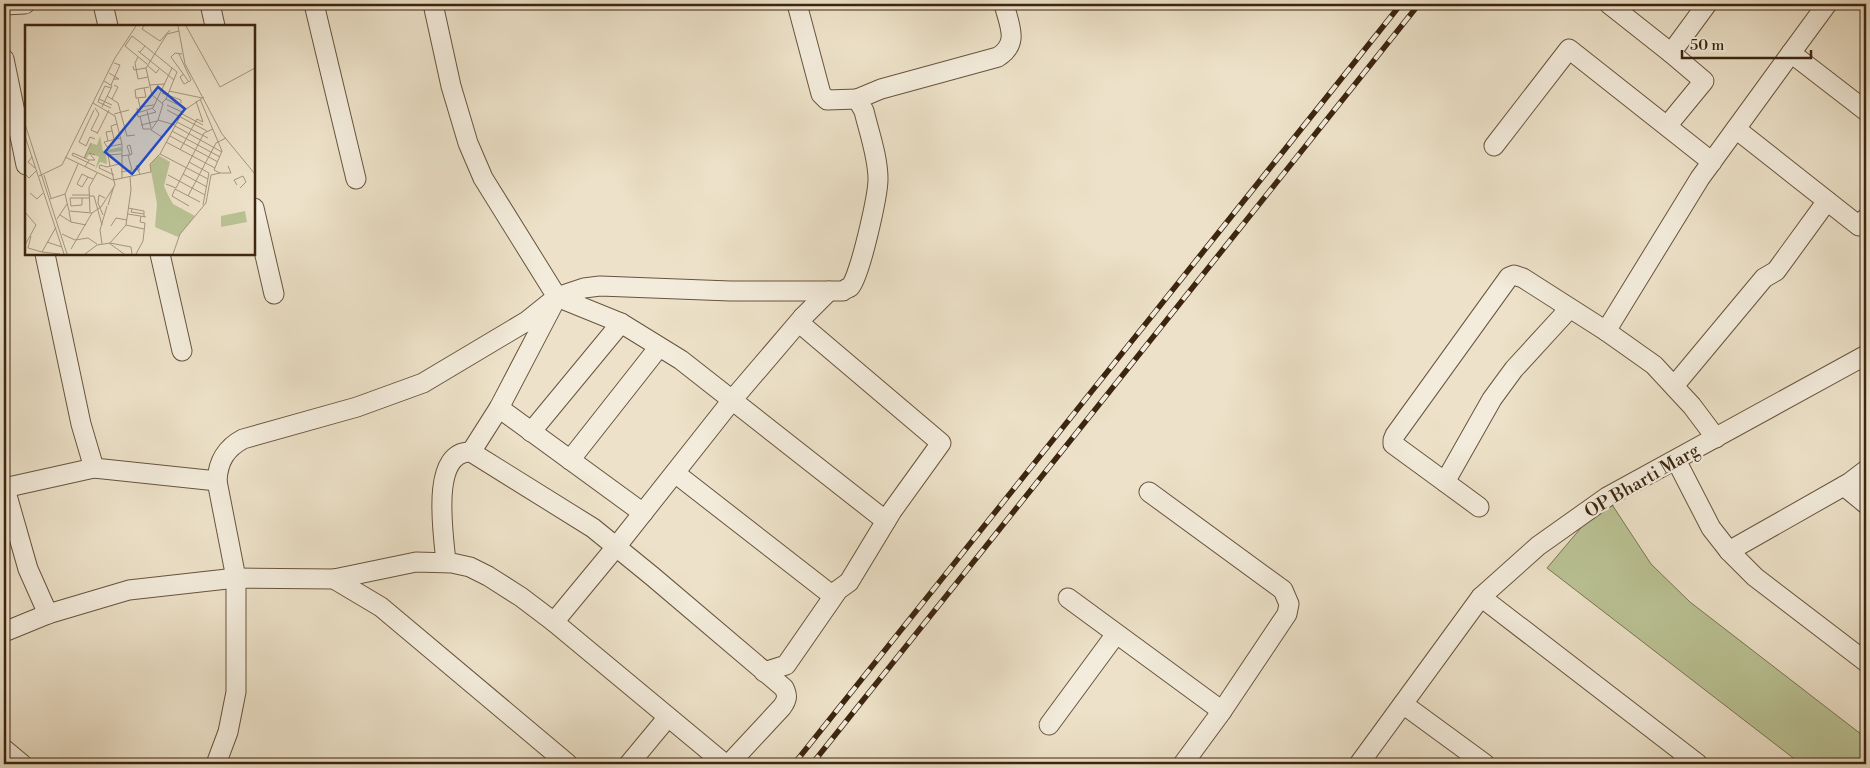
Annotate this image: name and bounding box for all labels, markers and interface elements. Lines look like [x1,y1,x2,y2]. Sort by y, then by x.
inset map [25,25,255,255]
scale bar [1682,28,1811,60]
text: 50 m [1690,36,1724,55]
street label: OP Bharti Marg [1580,438,1704,523]

